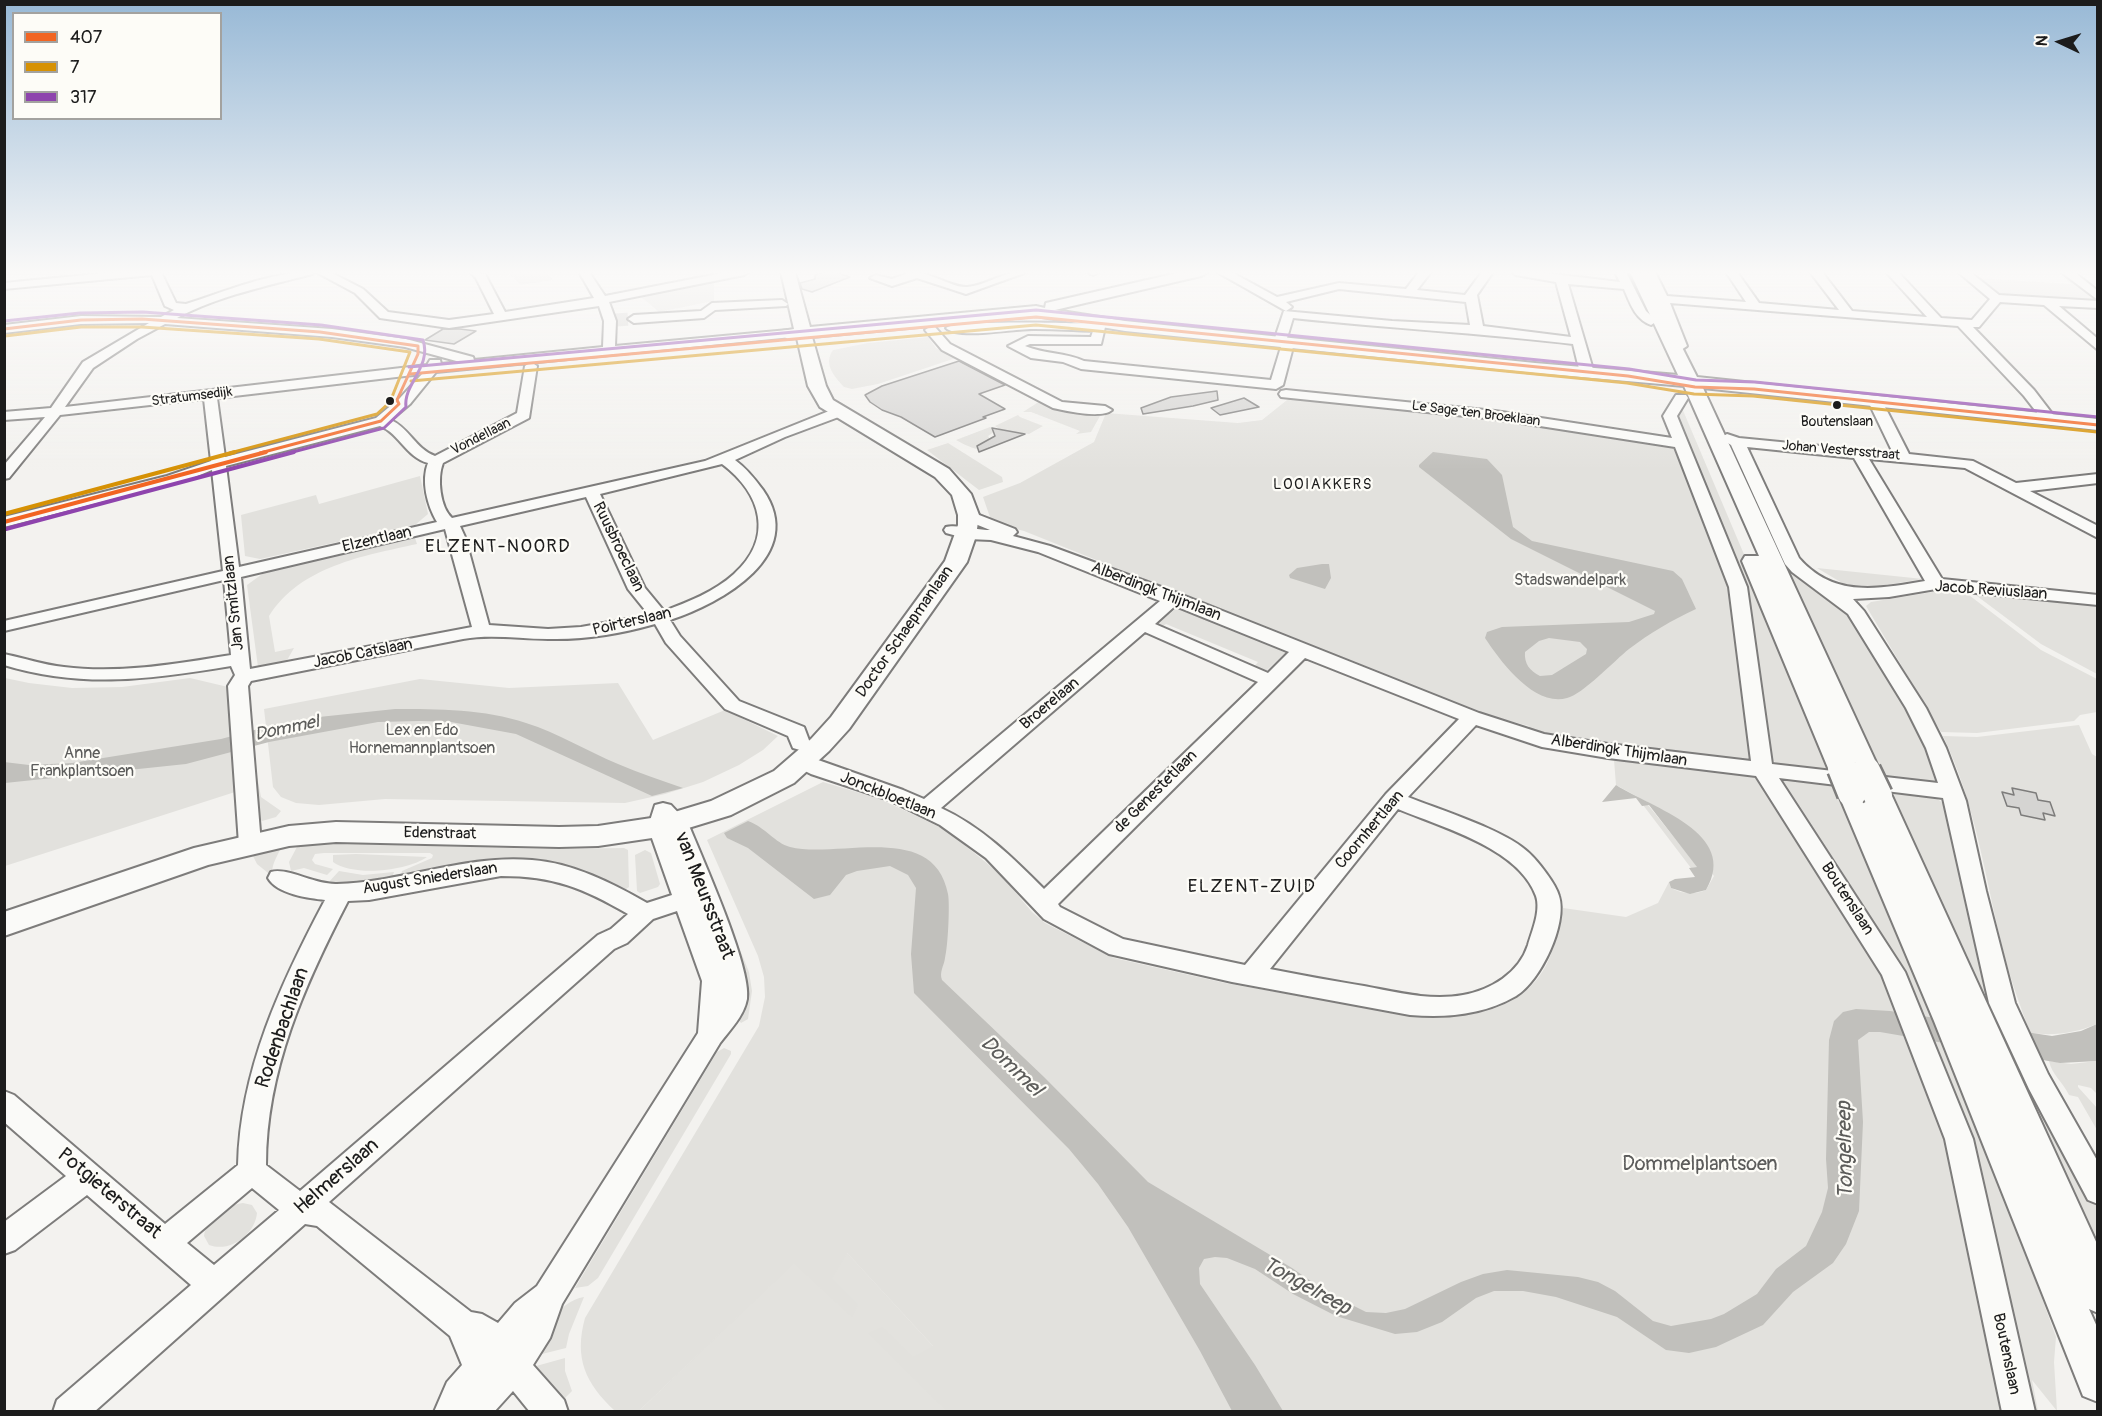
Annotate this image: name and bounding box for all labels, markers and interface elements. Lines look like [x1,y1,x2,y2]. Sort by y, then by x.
legend [12,12,222,120]
north arrow [2030,12,2090,72]
text: 407 [70,26,102,49]
text: N [2032,35,2052,47]
text: 7 [70,56,80,79]
text: 317 [70,86,97,109]
street label: Stratumsedijk [151,384,233,410]
unlabelled marker [384,395,396,407]
street label: Le Sage ten Broeklaan [1411,398,1541,430]
marker: Boutenslaan [1831,399,1843,411]
place label: Boutenslaan [1801,414,1873,430]
street label: Vondellaan [448,415,514,459]
street label: Johan Vestersstraat [1781,437,1901,465]
district label: LOOIAKKERS [1273,476,1373,494]
street label: Ruusbroeclaan [588,499,648,595]
street label: Elzentlaan [340,523,414,557]
district label: ELZENT-NOORD [425,536,571,558]
street label: Jan Smitzlaan [219,554,249,652]
street label: Alberdingk Thijmlaan [1088,558,1224,626]
street label: Doctor Schaepmanlaan [852,562,958,702]
park label: Stadswandelpark [1514,571,1626,591]
street label: Jacob Reviuslaan [1934,577,2048,605]
street label: Poirterslaan [591,604,673,640]
street label: Jacob Catslaan [312,635,414,673]
street label: Broerelaan [1016,674,1084,734]
water label: Dommel [253,712,321,746]
park label: Lex en Edo Hornemannplantsoen [349,721,495,759]
street label: Alberdingk Thijmlaan [1549,731,1689,771]
park label: Anne Frankplantsoen [30,744,134,782]
street label: de Genestetlaan [1110,746,1202,838]
street label: Jonckbloetlaan [837,768,939,824]
street label: Coornhertlaan [1332,787,1408,873]
street label: Edenstraat [403,824,477,844]
street label: van Meursstraat [669,829,739,963]
street label: August Sniederslaan [361,859,499,899]
street label: Boutenslaan [1816,859,1878,939]
district label: ELZENT-ZUID [1188,876,1316,898]
street label: Rodenbachlaan [251,965,315,1091]
water label: Dommel [975,1031,1047,1103]
water label: Tongelreep [1833,1101,1859,1199]
street label: Helmerslaan [290,1134,384,1220]
street label: Potgieterstraat [52,1143,166,1245]
park label: Dommelplantsoen [1622,1153,1778,1177]
water label: Tongelreep [1257,1252,1355,1322]
street label: Boutenslaan [1988,1311,2024,1397]

